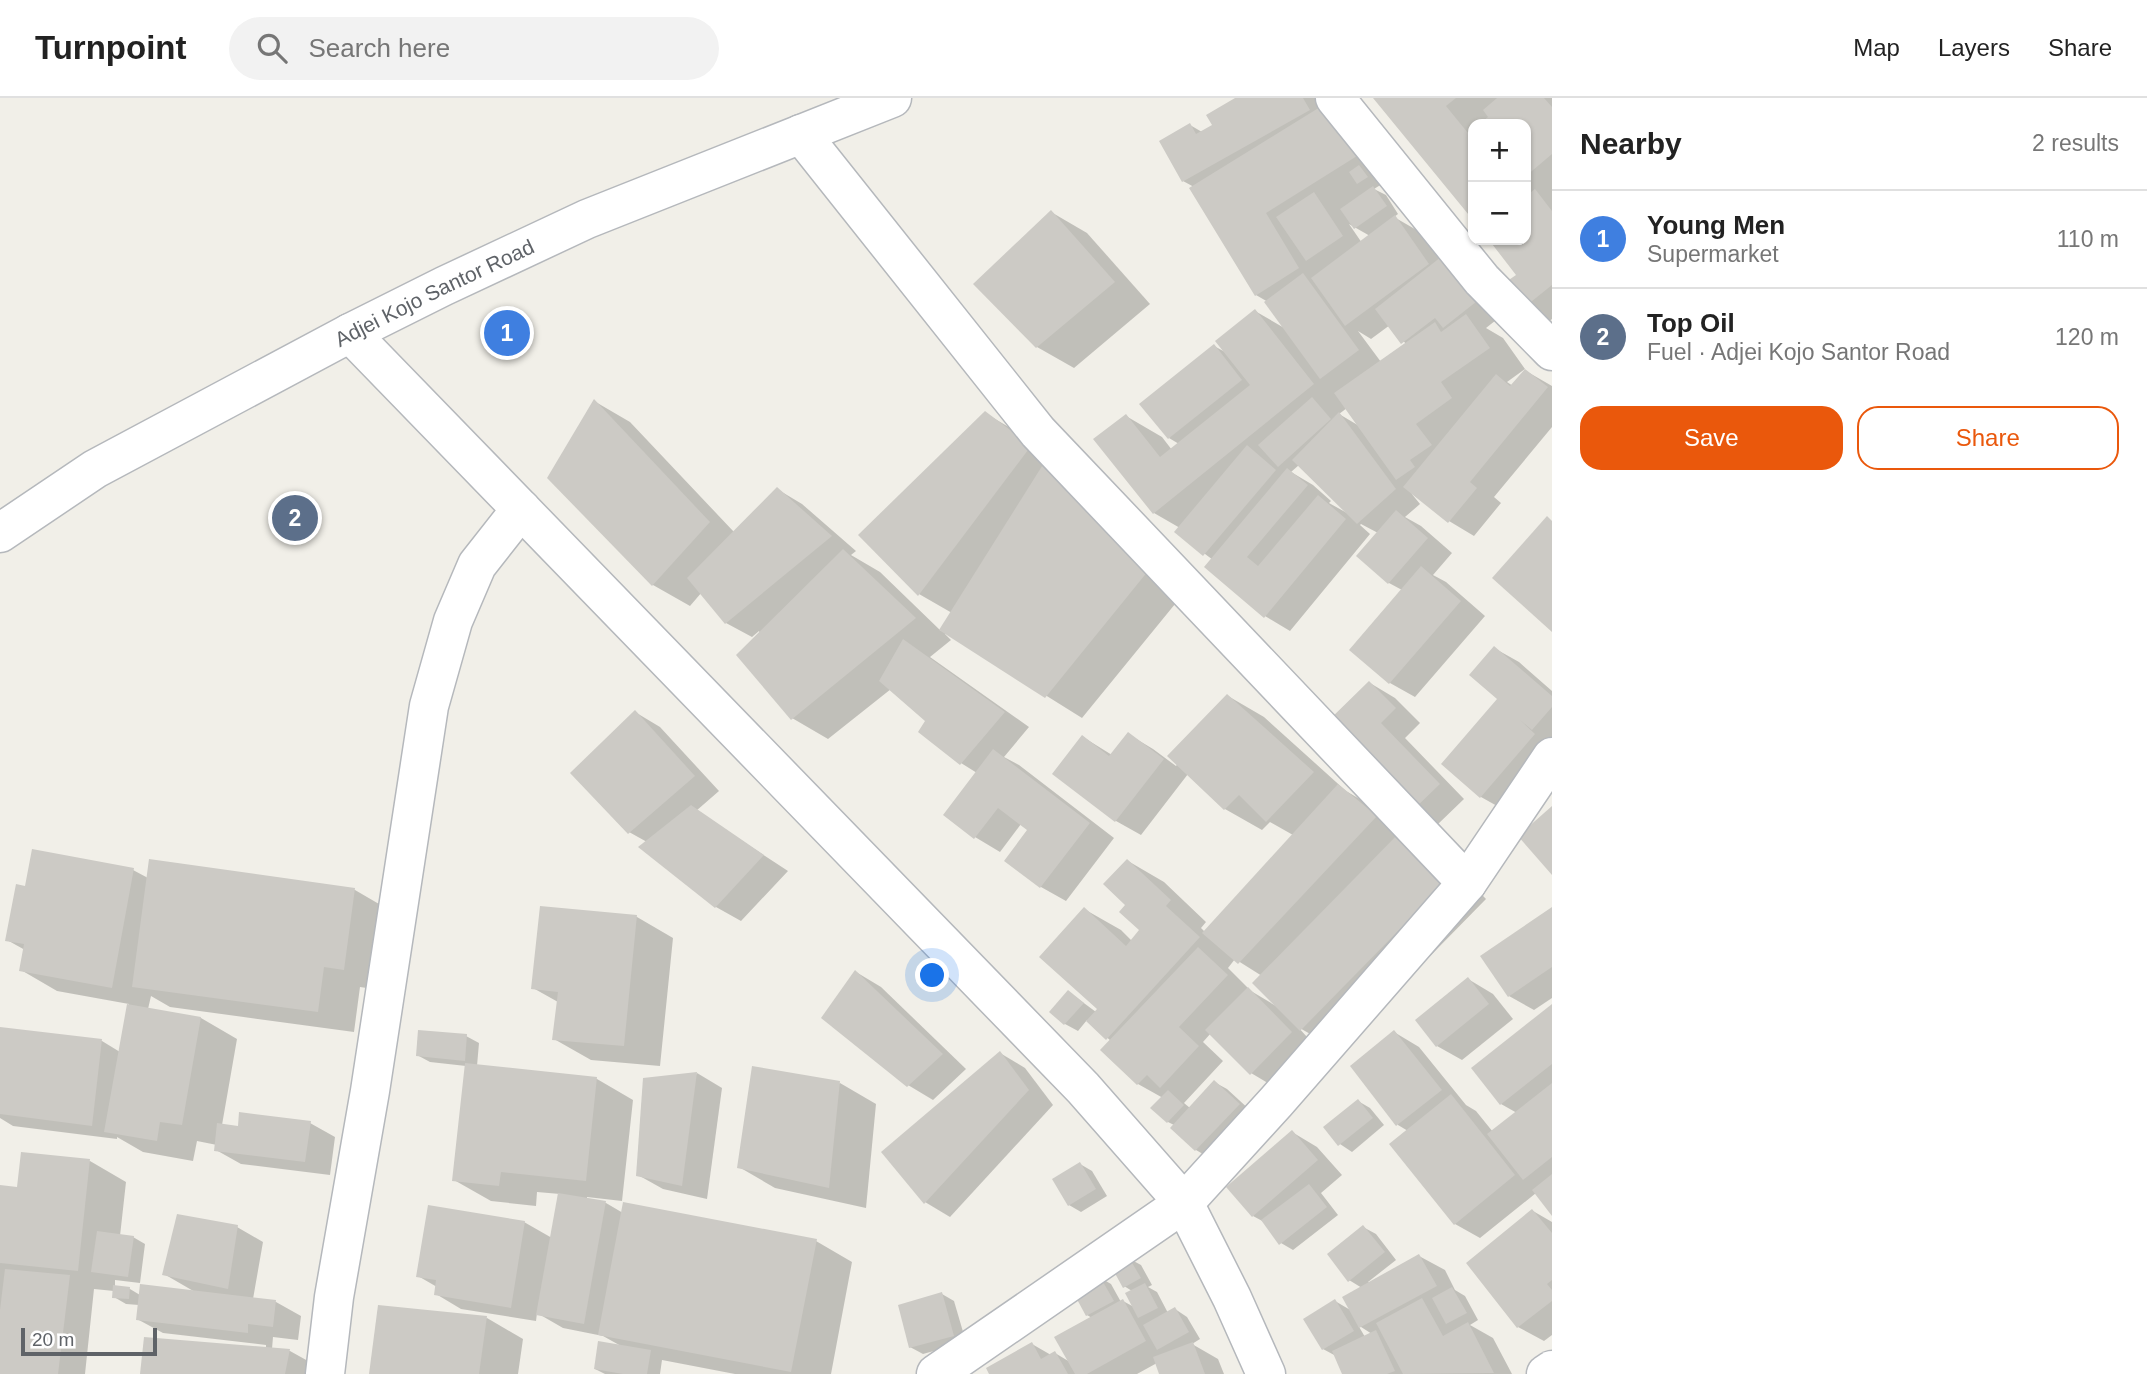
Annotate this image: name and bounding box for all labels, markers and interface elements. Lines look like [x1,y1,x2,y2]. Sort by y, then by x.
search box [229,17,719,80]
text: Turnpoint [35,29,187,66]
icon: search [253,29,291,67]
text: Search here [309,33,450,63]
text: Map [1853,34,1900,61]
text: Layers [1938,34,2010,61]
text: Share [2048,34,2112,61]
map controls [1468,119,1531,245]
button: + [1468,119,1531,182]
text: Nearby [1580,127,1682,160]
text: 2 results [2032,130,2119,156]
button: − [1468,182,1531,245]
text: Young Men [1647,210,1785,240]
text: 1 [1597,226,1609,252]
text: 110 m [2057,226,2119,252]
street label: Adjei Kojo Santor Road [331,234,537,351]
text: Supermarket [1647,241,1779,267]
pin: 1 [484,307,530,359]
text: Top Oil [1647,308,1735,338]
text: 2 [1597,324,1609,350]
text: 120 m [2055,324,2119,350]
text: Fuel · Adjei Kojo Santor Road [1647,339,1950,365]
button: Save [1580,406,1843,470]
button: Share [1857,406,2119,470]
pin: 2 [272,492,318,544]
your location [915,958,949,992]
scale bar [21,1325,158,1357]
text: 20 m [32,1329,74,1350]

